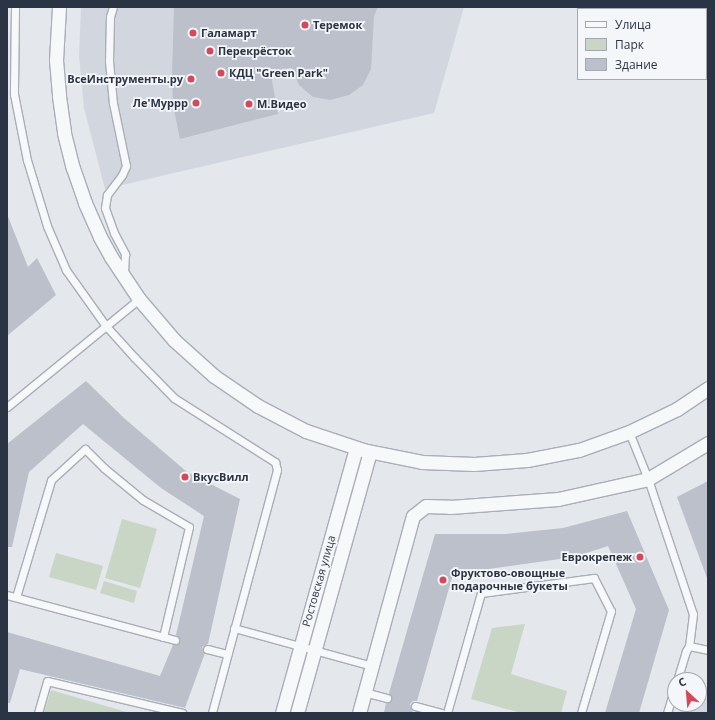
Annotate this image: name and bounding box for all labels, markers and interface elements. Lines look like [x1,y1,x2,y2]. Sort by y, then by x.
legend [577,8,707,80]
text: Улица [615,16,651,33]
place label: Теремок [313,18,362,32]
marker: Теремок [300,20,310,30]
place label: Галамарт [201,26,257,40]
marker: Галамарт [188,28,198,38]
text: Парк [615,36,644,53]
place label: Перекрёсток [218,44,292,58]
marker: Перекрёсток [205,46,215,56]
text: Здание [615,56,658,73]
place label: КДЦ "Green Park" [229,66,328,80]
marker: КДЦ "Green Park" [216,68,226,78]
place label: ВсеИнструменты.ру [67,72,183,86]
marker: ВсеИнструменты.ру [186,74,196,84]
place label: Ле'Муррр [133,96,188,110]
place label: М.Видео [257,97,306,111]
marker: Ле'Муррр [191,98,201,108]
marker: М.Видео [244,99,254,109]
place label: ВкусВилл [193,470,249,484]
marker: ВкусВилл [180,472,190,482]
street label: Ростовская улица [300,534,338,628]
place label: Еврокрепеж [562,550,632,564]
marker: Еврокрепеж [635,552,645,562]
place label: Фруктово-овощные подарочные букеты [451,567,568,593]
marker: Фруктово-овощные подарочные букеты [438,575,448,585]
north arrow [667,672,707,712]
text: С [676,673,688,690]

